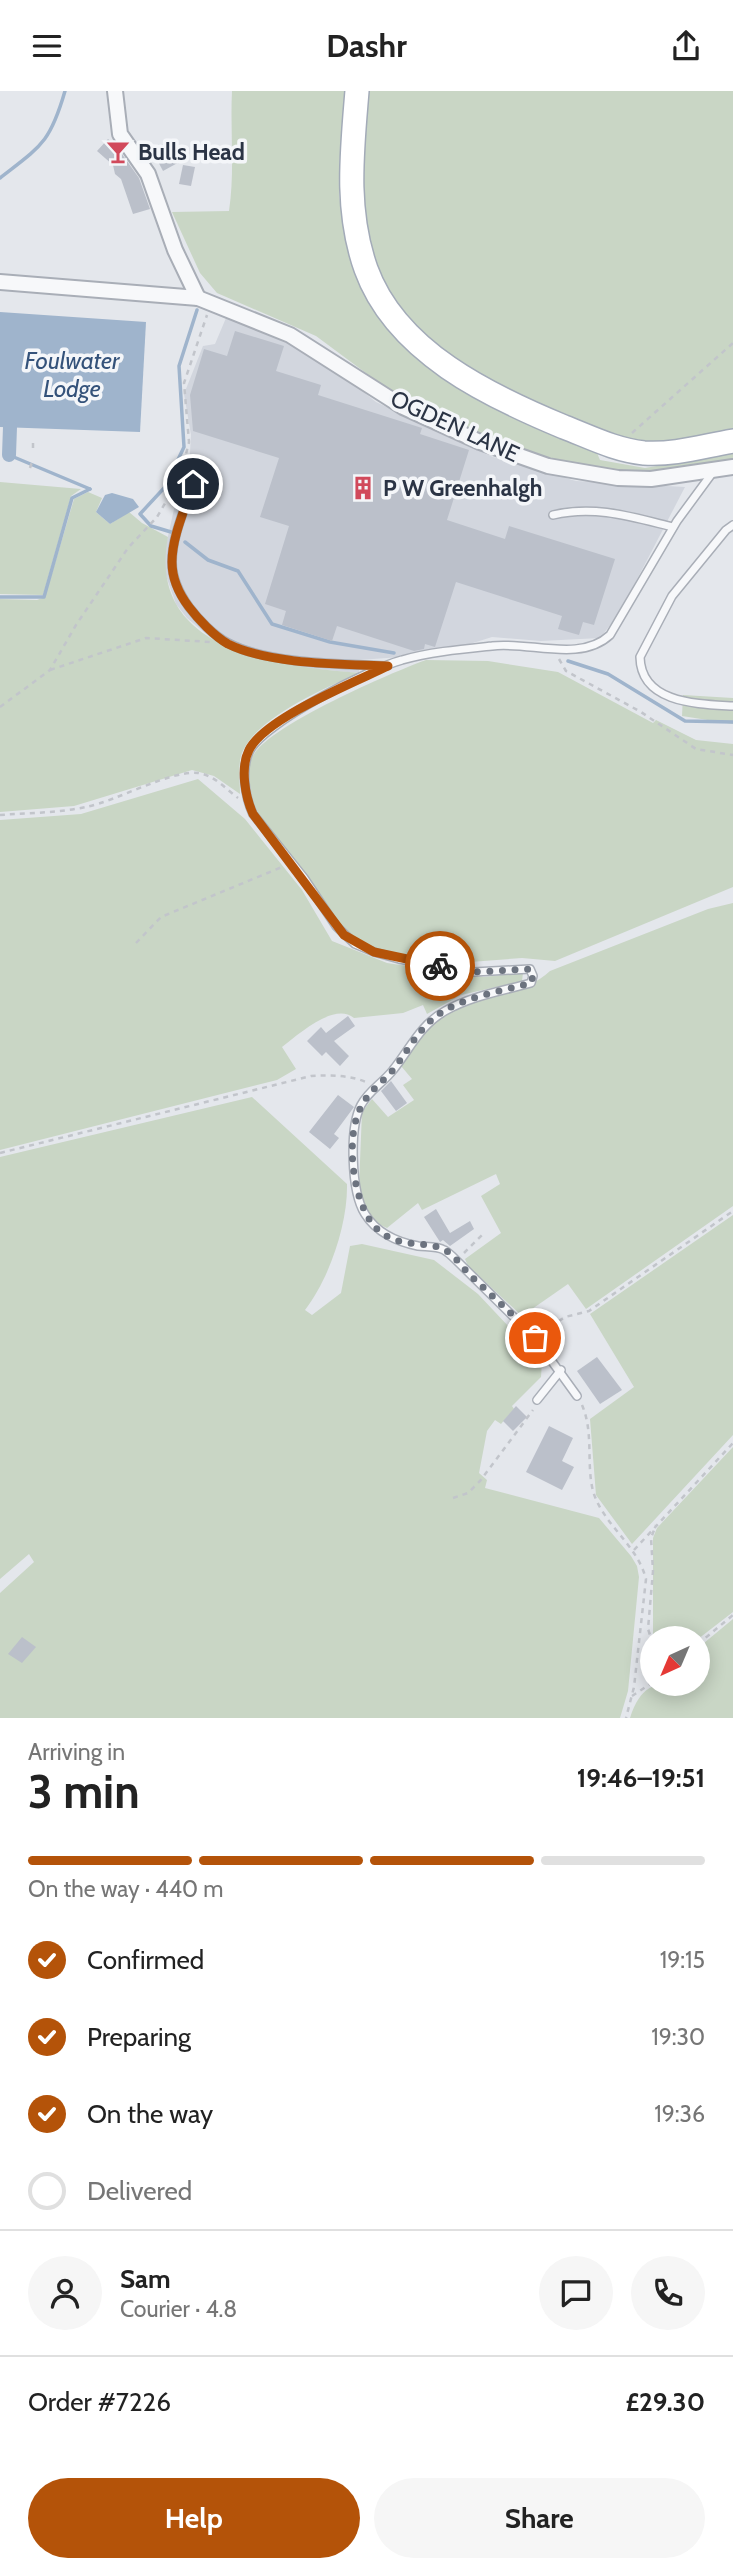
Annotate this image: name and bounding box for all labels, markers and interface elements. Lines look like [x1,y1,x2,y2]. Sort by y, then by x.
text: Dashr [326,26,407,65]
icon: menu [28,27,66,65]
icon: share [667,27,705,65]
bar icon: Bulls Head [104,138,132,166]
place label: Bulls Head [138,138,245,166]
water label: Foulwater Lodge [25,346,121,403]
street label: OGDEN LANE [386,384,524,468]
pin [163,454,223,514]
icon: home [174,465,212,503]
building icon: P W Greenhalgh [349,474,377,502]
place label: P W Greenhalgh [383,474,542,502]
courier [405,931,475,1001]
icon: bike [421,947,459,985]
pin [505,1308,565,1368]
icon: bag [516,1319,554,1357]
north arrow [640,1626,710,1696]
map controls [640,1626,710,1696]
text: Arriving in [28,1738,125,1766]
text: 19:46–19:51 [577,1762,705,1794]
text: 3 min [28,1764,140,1820]
text: On the way · 440 m [28,1875,223,1903]
icon: check [28,1941,66,1979]
text: Confirmed [87,1944,204,1976]
text: 19:15 [660,1946,705,1974]
icon: check [28,2018,66,2056]
text: Preparing [87,2021,191,2053]
text: 19:30 [651,2023,705,2051]
icon: check [28,2095,66,2133]
text: On the way [87,2098,213,2130]
text: 19:36 [654,2100,705,2128]
text: Delivered [87,2175,192,2207]
button: person [28,2256,102,2330]
button: chat [539,2256,613,2330]
button: phone [631,2256,705,2330]
text: Sam [120,2263,171,2295]
text: Courier · 4.8 [120,2295,237,2323]
text: Order #7226 [28,2386,171,2418]
text: £29.30 [625,2386,705,2418]
button: Help [28,2478,360,2558]
button: Share [374,2478,705,2558]

